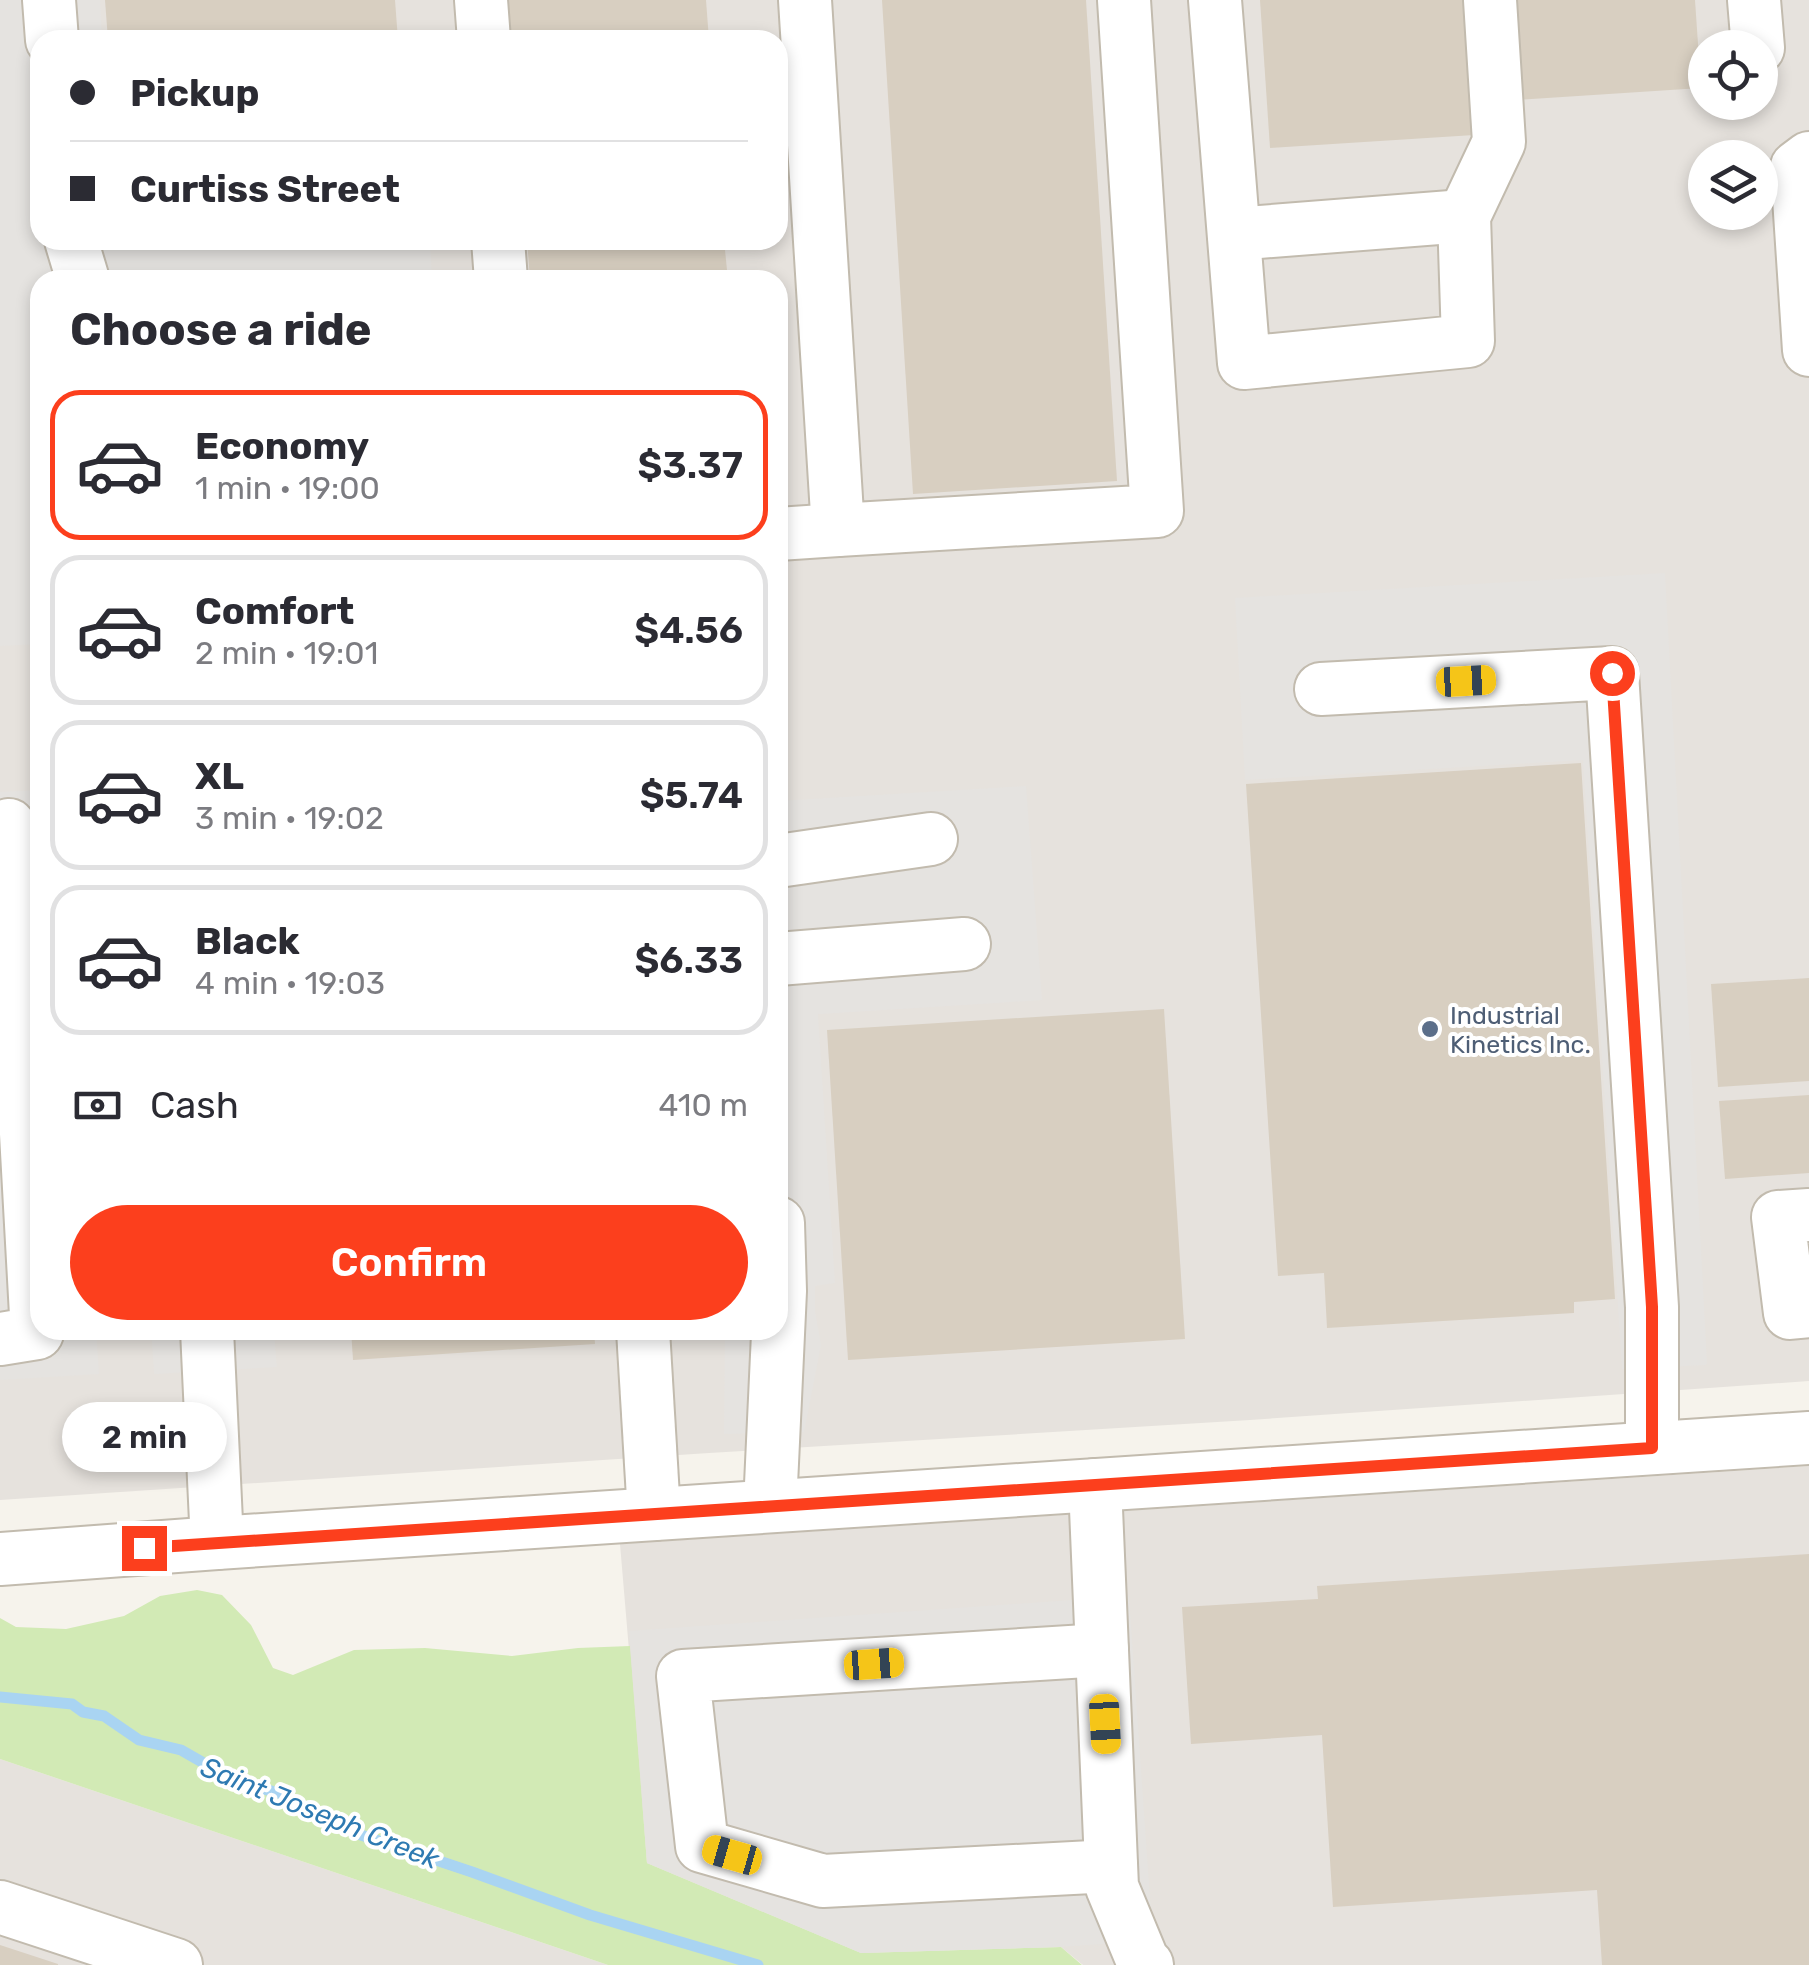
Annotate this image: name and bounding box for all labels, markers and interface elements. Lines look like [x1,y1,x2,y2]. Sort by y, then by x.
map controls [1688,30,1778,230]
button: locate [1688,30,1778,120]
text: Pickup [130,70,259,116]
button: layers [1688,140,1778,230]
text: Curtiss Street [130,166,400,212]
text: Choose a ride [70,303,372,356]
icon: car [75,420,165,510]
text: Economy [195,423,369,469]
text: $3.37 [637,442,743,488]
text: 1 min · 19:00 [195,469,380,507]
icon: car [75,585,165,675]
text: Comfort [195,588,354,634]
text: $4.56 [634,607,743,653]
text: 2 min · 19:01 [195,634,378,672]
route start [1590,651,1635,696]
car [1435,664,1497,698]
icon: car [75,750,165,840]
text: XL [195,753,244,799]
text: $5.74 [640,772,743,818]
text: 3 min · 19:02 [195,799,384,837]
icon: car [75,915,165,1005]
text: Black [195,918,300,964]
text: $6.33 [634,937,743,983]
text: 4 min · 19:03 [195,964,385,1002]
place label: Industrial Kinetics Inc. [1450,1001,1591,1059]
marker: Industrial Kinetics Inc. [1419,1018,1441,1040]
icon: cash [70,1078,125,1133]
text: Cash [150,1082,239,1128]
text: 410 m [658,1086,748,1124]
button: Confirm [70,1205,748,1320]
callout: 2 min [62,1403,226,1473]
text: 2 min [102,1418,187,1456]
route end [122,1526,167,1571]
car [843,1647,905,1681]
car [1088,1693,1122,1755]
water label: Saint Joseph Creek [196,1750,444,1876]
car [699,1832,765,1878]

